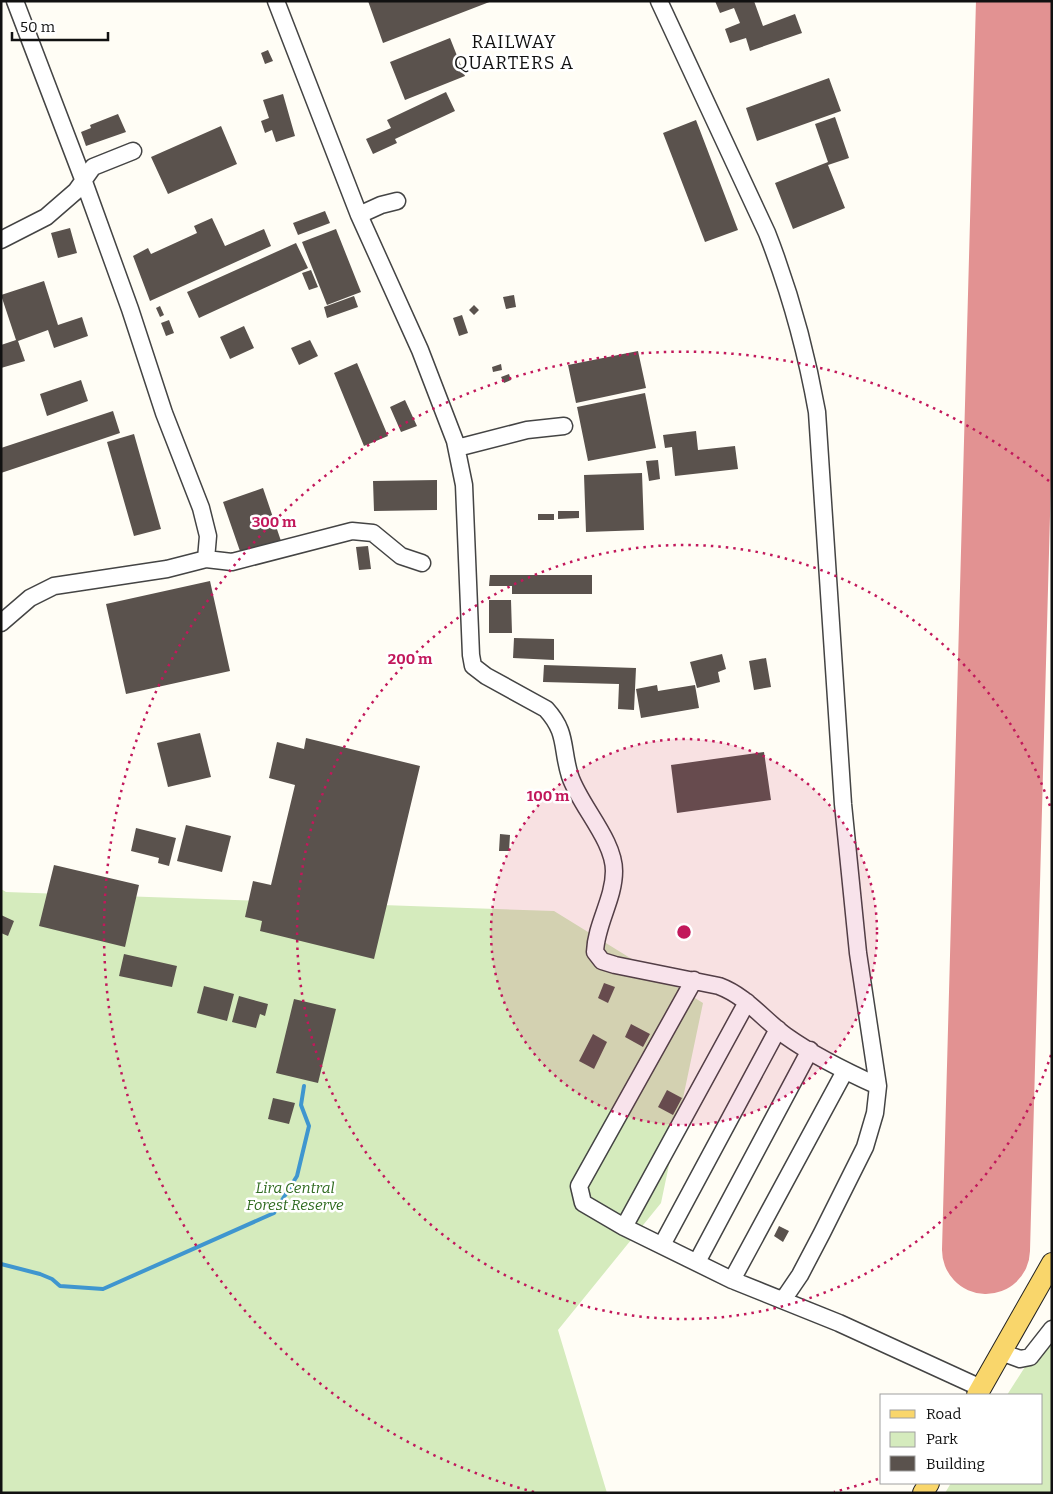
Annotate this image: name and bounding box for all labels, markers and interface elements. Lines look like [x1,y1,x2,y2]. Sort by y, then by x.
scale bar [12,10,109,42]
text: 50 m [20,18,56,36]
district label: RAILWAY QUARTERS A [454,31,574,74]
text: 300 m [252,513,297,531]
text: 200 m [388,650,433,668]
text: 100 m [527,787,570,805]
centre of rings [675,923,693,941]
park label: Lira Central Forest Reserve [246,1179,344,1214]
legend [880,1394,1043,1484]
text: Road [926,1405,961,1423]
text: Park [926,1430,958,1448]
text: Building [926,1455,985,1473]

